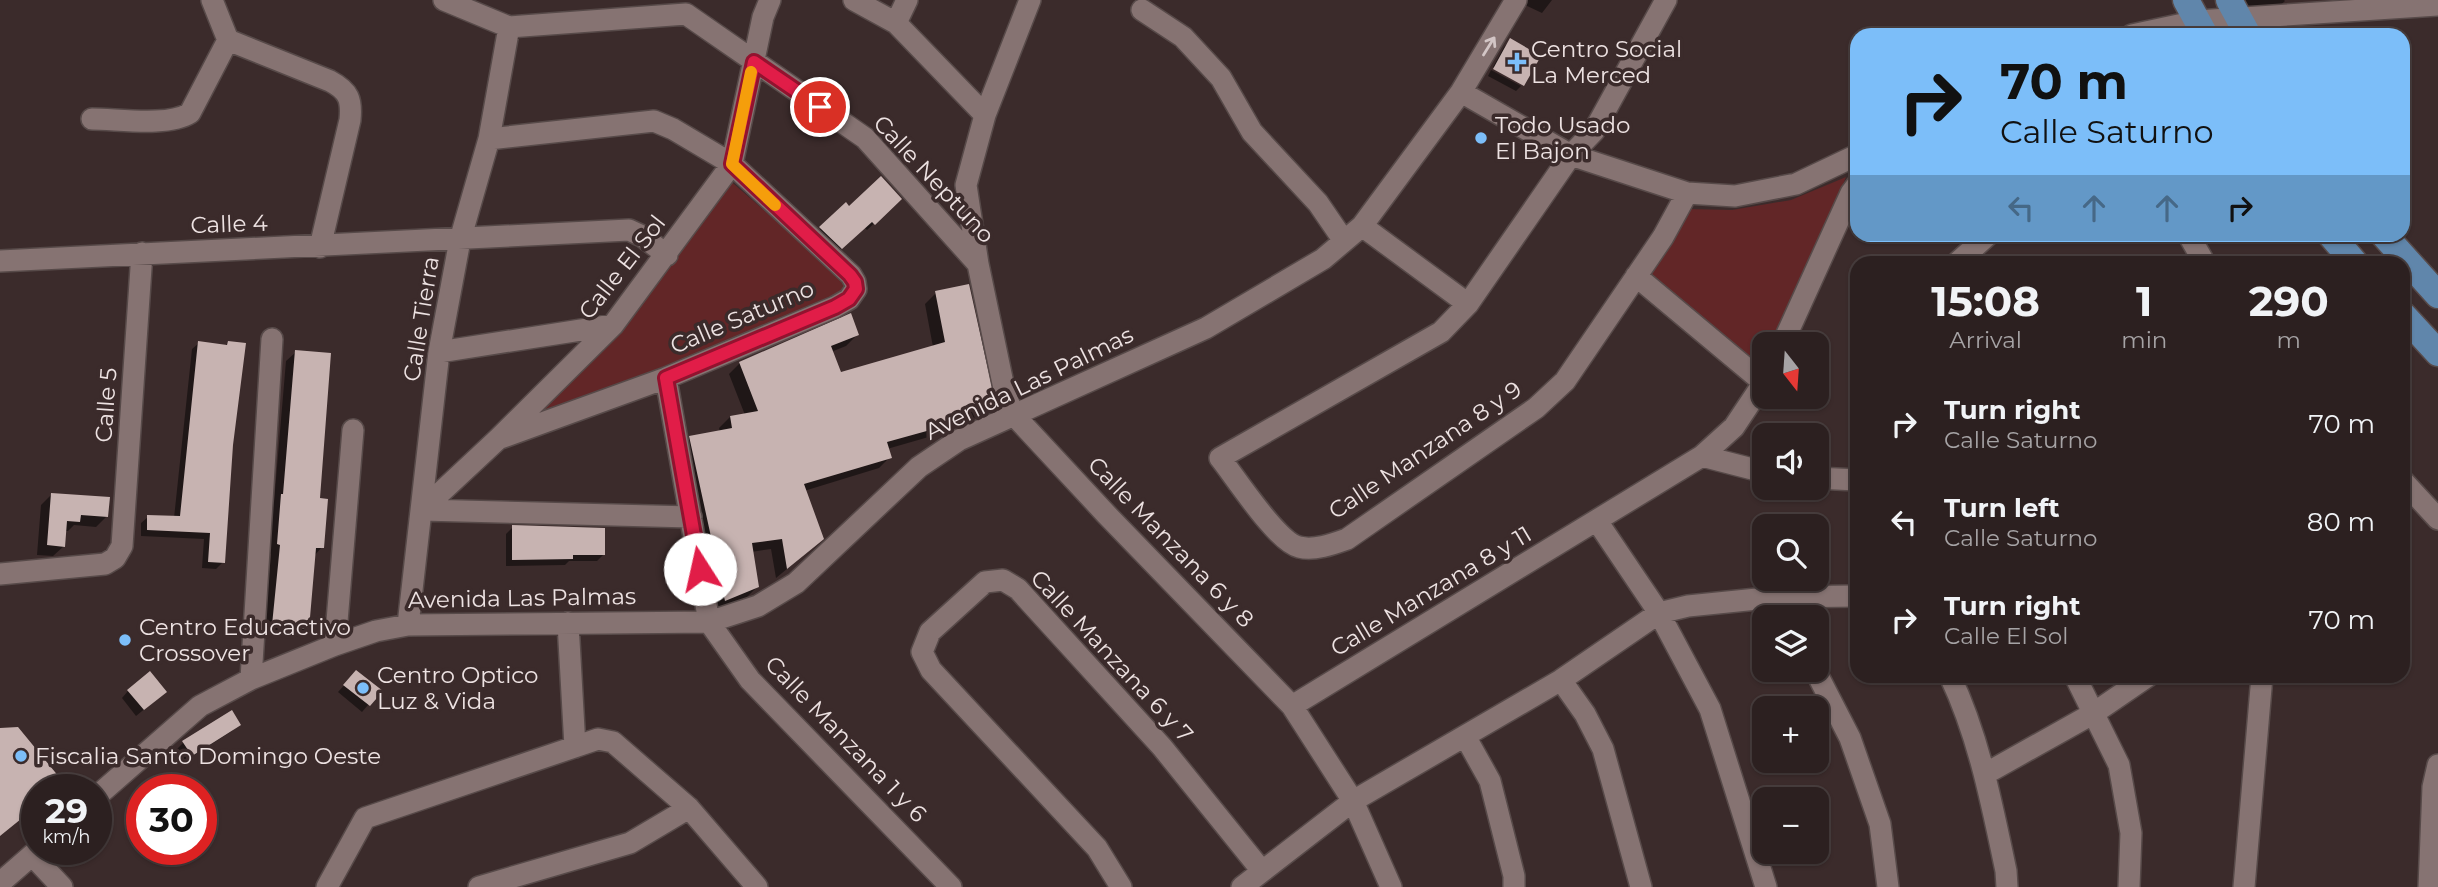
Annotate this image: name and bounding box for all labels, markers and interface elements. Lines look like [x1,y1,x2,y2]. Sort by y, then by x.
place label: Centro Social La Merced [1531,35,1682,89]
one-way arrow [1482,37,1496,57]
text: 70 m [2000,52,2128,111]
marker: Centro Social La Merced [1509,54,1525,70]
icon: right [1885,56,1976,147]
pin [790,77,850,137]
icon: arrive [801,88,839,126]
street label: Calle Neptuno [868,109,1000,249]
place label: Todo Usado El Bajon [1495,111,1630,165]
text: Calle Saturno [2000,112,2214,151]
marker: Todo Usado El Bajon [1473,130,1489,146]
icon: left [2002,189,2040,227]
icon: ahead [2075,189,2113,227]
icon: ahead [2148,189,2186,227]
icon: right [2221,189,2259,227]
street label: Calle 4 [190,209,268,239]
street label: Calle El Sol [573,209,671,325]
street label: Calle Tierra [397,254,445,384]
street label: Calle Saturno [666,274,818,360]
text: 15:08 [1931,275,2040,327]
text: 1 [2136,275,2153,327]
text: 290 [2249,275,2329,327]
street label: Avenida Las Palmas [920,320,1138,446]
text: Arrival [1949,326,2022,354]
text: min [2121,326,2167,354]
text: m [2276,326,2301,354]
north arrow [1752,332,1829,410]
map controls [1752,332,1829,864]
street label: Calle 5 [89,367,123,443]
street label: Calle Manzana 8 y 9 [1323,375,1527,525]
text: Turn right [1944,394,2080,426]
icon: right [1885,405,1923,443]
text: 70 m [2309,408,2375,440]
button: sound [1752,423,1829,500]
text: Calle Saturno [1944,426,2098,454]
street label: Calle Manzana 6 y 8 [1082,451,1260,633]
text: Turn left [1944,492,2060,524]
icon: left [1885,503,1923,541]
text: 80 m [2307,506,2375,538]
button: search [1752,514,1829,591]
street label: Calle Manzana 8 y 11 [1325,520,1537,662]
text: Calle Saturno [1944,524,2098,552]
position arrow [663,532,737,606]
street label: Calle Manzana 6 y 7 [1025,564,1199,748]
street label: Avenida Las Palmas [408,582,636,614]
text: Turn right [1944,590,2080,622]
icon: right [1885,601,1923,639]
text: 70 m [2309,604,2375,636]
button: layers [1752,605,1829,682]
place label: Centro Educactivo Crossover [139,613,351,667]
text: Calle El Sol [1944,622,2068,650]
marker: Centro Educactivo Crossover [117,632,133,648]
street label: Calle Manzana 1 y 6 [759,650,933,828]
place label: Centro Optico Luz & Vida [377,661,539,715]
marker: Centro Optico Luz & Vida [355,680,371,696]
button: + [1752,696,1829,773]
place label: Fiscalia Santo Domingo Oeste [35,742,381,770]
marker: Fiscalia Santo Domingo Oeste [13,748,29,764]
speed limit sign: 30 [126,774,217,865]
button: − [1752,787,1829,864]
text: 29 [45,789,88,832]
text: km/h [42,826,91,848]

